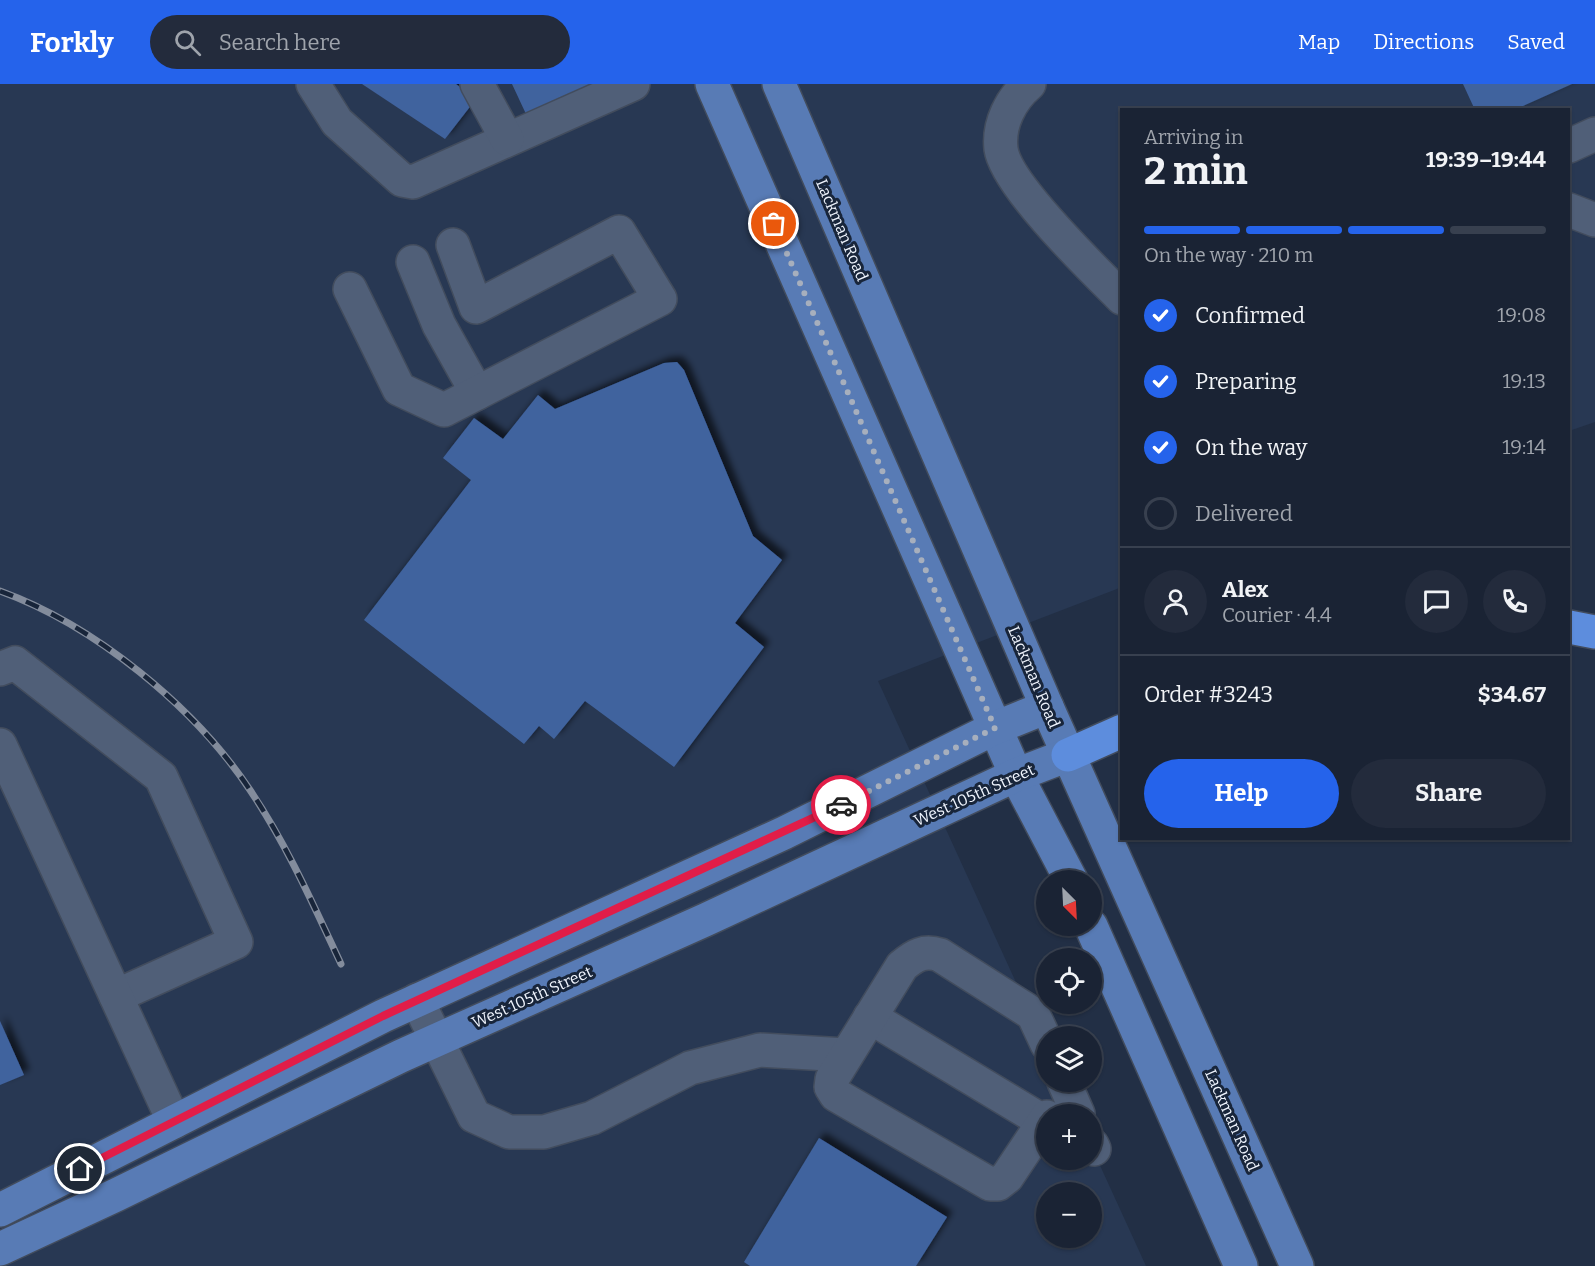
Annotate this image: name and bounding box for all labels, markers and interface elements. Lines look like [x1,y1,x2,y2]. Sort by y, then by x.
search box [150,15,570,69]
text: Forkly [30,26,114,59]
icon: search [171,26,204,59]
text: Search here [219,29,341,56]
text: Map [1298,29,1340,55]
text: Directions [1373,29,1474,55]
text: Saved [1507,29,1565,55]
text: Arriving in [1144,125,1243,149]
text: 19:39–19:44 [1426,146,1546,173]
text: 2 min [1144,148,1248,194]
street label: Lackman Road [812,176,872,284]
pin [748,198,799,249]
icon: bag [757,207,790,240]
text: On the way · 210 m [1144,243,1313,267]
icon: check [1144,299,1177,332]
text: Confirmed [1195,302,1305,329]
text: 19:08 [1497,303,1546,327]
icon: check [1144,365,1177,398]
text: Preparing [1195,368,1297,395]
text: 19:13 [1502,369,1546,393]
icon: check [1144,431,1177,464]
text: On the way [1195,434,1307,461]
text: 19:14 [1502,435,1546,459]
text: Delivered [1195,500,1293,527]
button: person [1144,570,1207,633]
button: chat [1405,570,1468,633]
button: phone [1483,570,1546,633]
text: Alex [1222,576,1268,603]
text: Courier · 4.4 [1222,603,1332,627]
street label: Lackman Road [1004,623,1064,731]
text: Order #3243 [1144,681,1273,708]
text: $34.67 [1478,681,1546,708]
button: Help [1144,759,1339,828]
button: Share [1351,759,1546,828]
street label: West 105th Street [911,760,1037,830]
courier [811,775,871,835]
icon: car [825,789,858,822]
north arrow [1036,870,1102,936]
map controls [1036,870,1102,1248]
button: locate [1036,948,1102,1014]
street label: West 105th Street [469,962,595,1032]
button: layers [1036,1026,1102,1092]
street label: Lackman Road [1201,1066,1263,1174]
button: + [1036,1104,1102,1170]
pin [54,1143,105,1194]
icon: home [63,1152,96,1185]
button: − [1036,1182,1102,1248]

